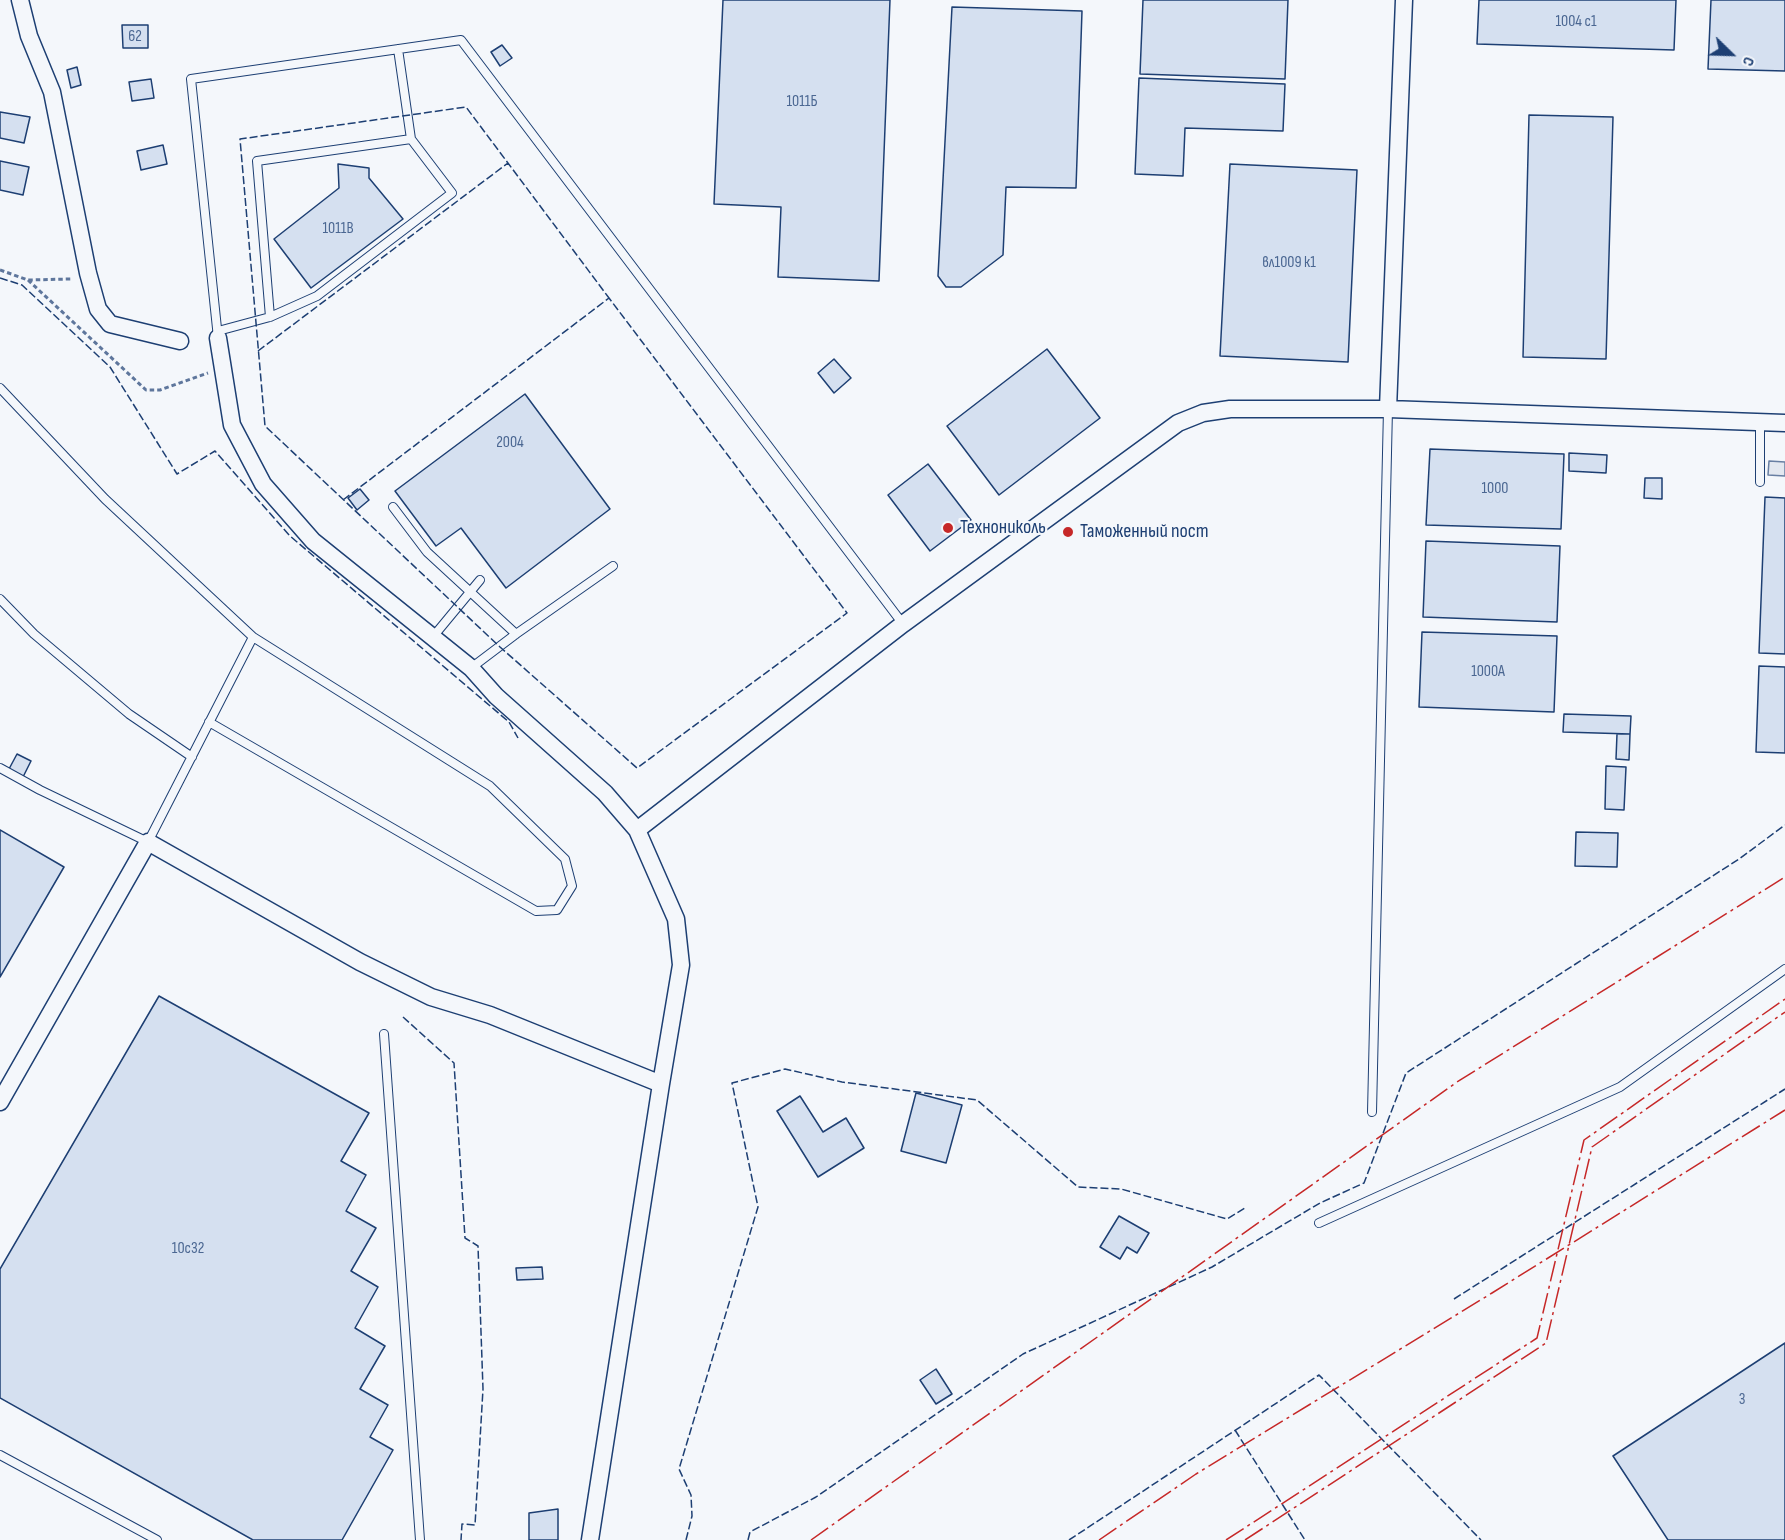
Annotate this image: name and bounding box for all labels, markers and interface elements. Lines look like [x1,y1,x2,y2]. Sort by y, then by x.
house number: 1004 с1 [1555,12,1597,32]
north arrow [1701,24,1761,84]
house number: 62 [128,27,142,47]
text: С [1738,54,1758,69]
house number: 1011Б [786,92,818,112]
house number: 1011В [322,219,354,239]
house number: вл1009 к1 [1262,253,1316,273]
house number: 2004 [496,433,524,453]
house number: 1000 [1481,479,1509,499]
place label: Технониколь [960,516,1046,540]
place label: Таможенный пост [1080,520,1208,544]
marker: Технониколь [941,521,955,535]
marker: Таможенный пост [1061,525,1075,539]
house number: 1000А [1471,662,1505,682]
house number: 10с32 [172,1239,204,1259]
house number: 3 [1739,1390,1745,1410]

